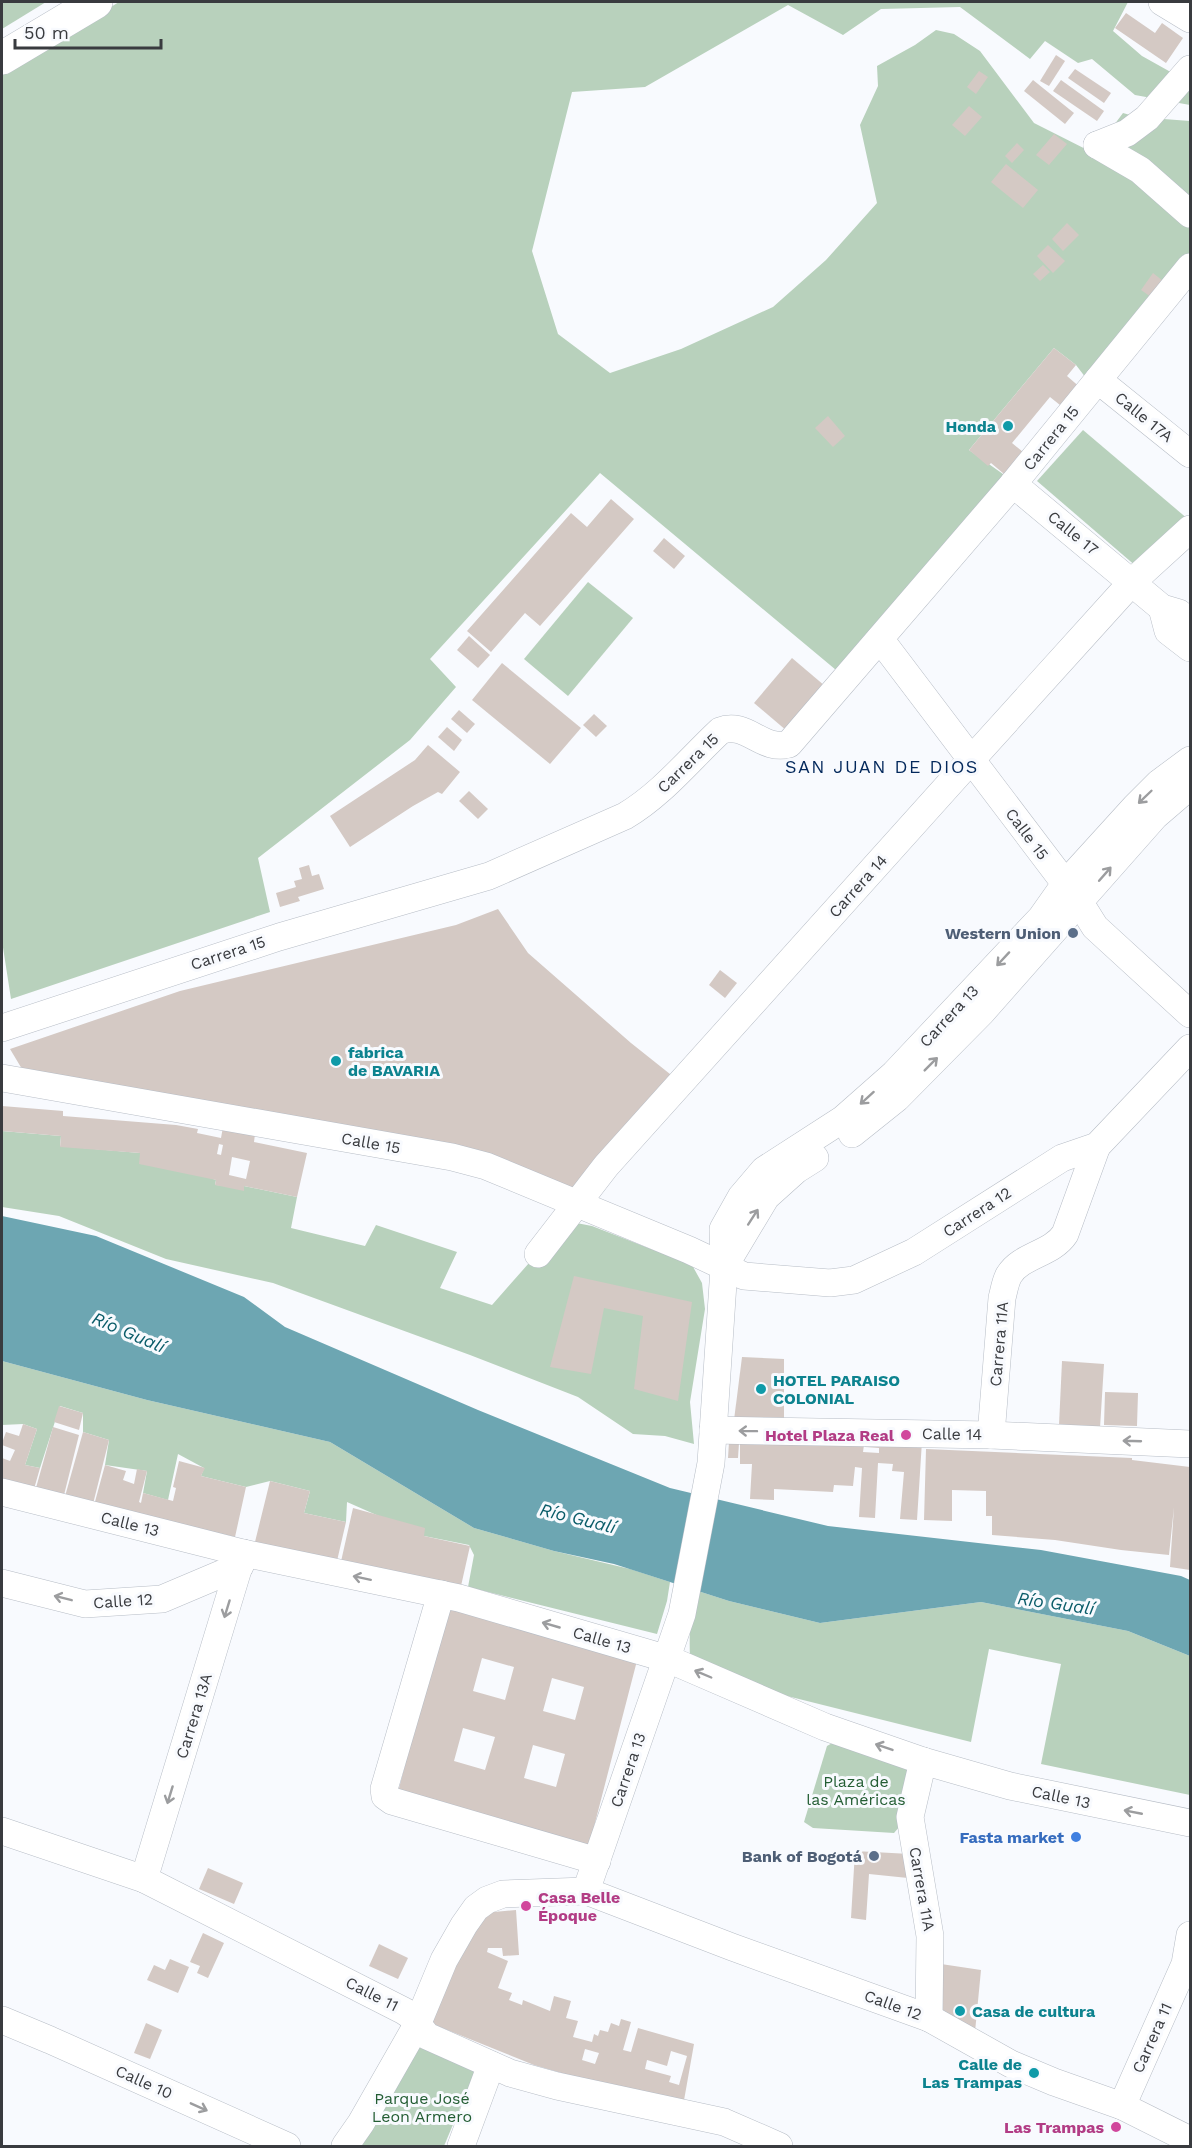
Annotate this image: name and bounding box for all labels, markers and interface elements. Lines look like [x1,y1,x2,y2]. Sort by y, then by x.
scale bar [15,12,160,50]
text: 50 m [24,22,69,43]
street label: Calle 17A [1111,388,1177,446]
street label: Carrera 15 [1019,402,1083,474]
place label: Honda [945,417,997,436]
marker: Honda [1001,419,1015,433]
street label: Calle 17 [1044,507,1102,559]
street label: Carrera 15 [653,729,723,797]
district label: SAN JUAN DE DIOS [785,756,979,777]
one-way arrow [1137,789,1152,804]
street label: Calle 15 [1001,804,1053,864]
street label: Carrera 14 [825,850,891,921]
one-way arrow [1098,867,1112,882]
place label: Western Union [945,924,1061,943]
marker: Western Union [1066,926,1080,940]
street label: Carrera 15 [188,932,268,974]
one-way arrow [996,951,1010,966]
street label: Carrera 13 [916,981,982,1051]
place label: fabrica de BAVARIA [348,1043,440,1080]
marker: fabrica de BAVARIA [329,1054,343,1068]
one-way arrow [923,1056,938,1071]
one-way arrow [860,1091,875,1105]
street label: Calle 15 [340,1128,402,1158]
street label: Carrera 12 [939,1183,1015,1241]
one-way arrow [747,1209,759,1226]
street label: Carrera 11A [986,1300,1012,1387]
water label: Río Gualí [89,1307,171,1358]
place label: HOTEL PARAISO COLONIAL [773,1371,900,1408]
marker: HOTEL PARAISO COLONIAL [754,1382,768,1396]
street label: Calle 14 [922,1424,982,1444]
one-way arrow [739,1425,759,1437]
place label: Hotel Plaza Real [765,1426,895,1445]
marker: Hotel Plaza Real [899,1428,913,1442]
one-way arrow [1123,1436,1143,1447]
water label: Río Gualí [538,1498,620,1538]
street label: Calle 13 [99,1508,161,1540]
one-way arrow [352,1571,371,1583]
water label: Río Gualí [1016,1587,1098,1619]
street label: Calle 12 [93,1589,153,1613]
one-way arrow [54,1592,73,1604]
one-way arrow [221,1599,232,1618]
one-way arrow [542,1619,561,1630]
street label: Calle 13 [571,1623,633,1657]
one-way arrow [694,1668,713,1679]
street label: Carrera 13A [172,1671,216,1761]
street label: Carrera 13 [606,1730,650,1810]
one-way arrow [875,1741,893,1752]
park label: Plaza de las Américas [806,1772,906,1809]
street label: Calle 13 [1030,1781,1092,1813]
one-way arrow [164,1785,175,1804]
one-way arrow [1124,1806,1143,1817]
place label: Fasta market [959,1828,1064,1847]
marker: Fasta market [1069,1830,1083,1844]
street label: Carrera 11A [905,1845,939,1933]
place label: Bank of Bogotá [742,1847,863,1866]
marker: Bank of Bogotá [867,1849,881,1863]
place label: Casa Belle Époque [538,1888,620,1925]
marker: Casa Belle Époque [519,1899,533,1913]
street label: Calle 11 [342,1973,402,2015]
street label: Calle 12 [862,1986,924,2024]
street label: Carrera 11 [1128,2000,1176,2076]
place label: Casa de cultura [972,2002,1096,2021]
marker: Casa de cultura [953,2004,967,2018]
place label: Calle de Las Trampas [922,2055,1022,2092]
street label: Calle 10 [113,2061,175,2103]
marker: Calle de Las Trampas [1027,2066,1041,2080]
park label: Parque José Leon Armero [372,2089,472,2126]
one-way arrow [190,2102,208,2114]
place label: Las Trampas [1004,2118,1104,2137]
marker: Las Trampas [1109,2120,1123,2134]

